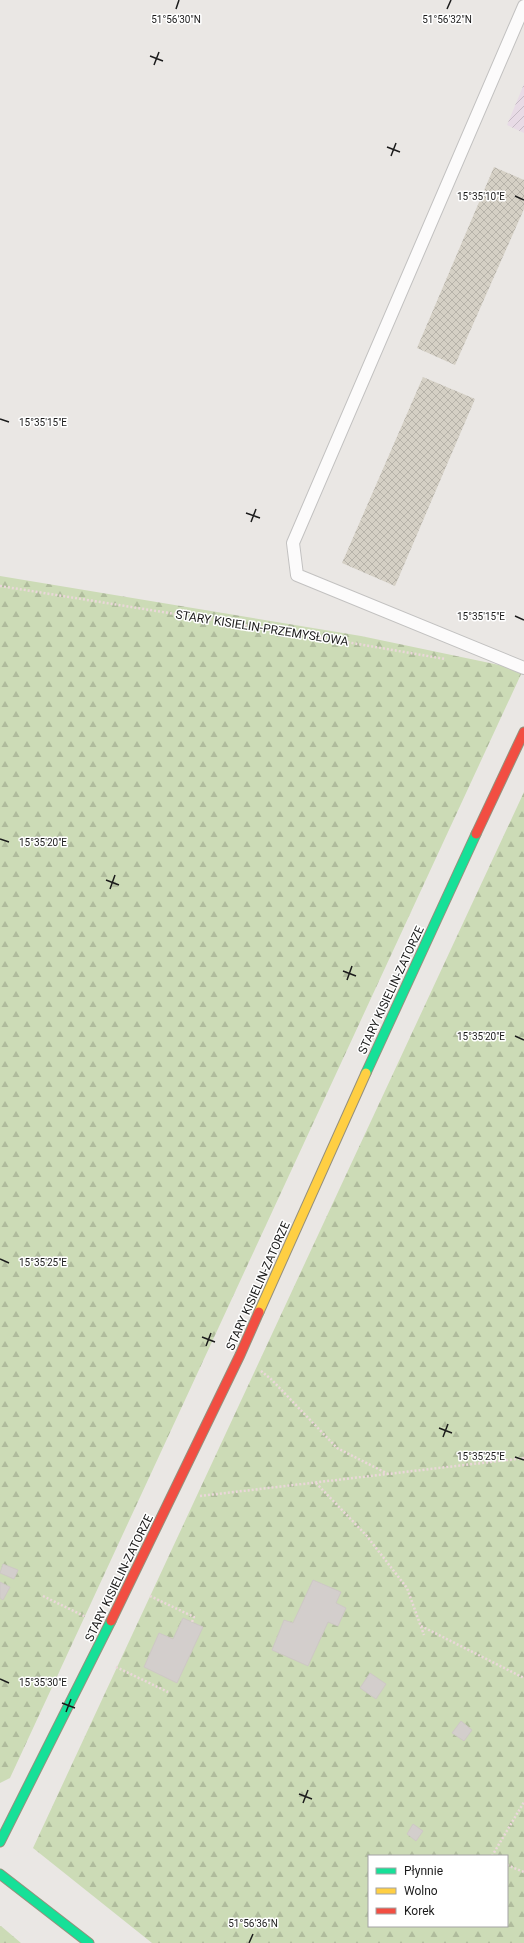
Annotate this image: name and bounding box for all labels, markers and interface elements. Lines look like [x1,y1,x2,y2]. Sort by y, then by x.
text: 51°56'30"N [151,14,201,25]
text: 51°56'32"N [422,14,472,25]
text: 15°35'10"E [457,191,505,202]
text: 15°35'15"E [19,417,67,428]
street label: STARY KISIELIN-PRZEMYSŁOWA [174,607,350,649]
text: 15°35'15"E [457,611,505,622]
text: 15°35'20"E [19,837,67,848]
street label: STARY KISIELIN-ZATORZE [355,924,427,1056]
text: 15°35'20"E [457,1031,505,1042]
street label: STARY KISIELIN-ZATORZE [223,1219,293,1353]
text: 15°35'25"E [19,1257,67,1268]
text: 15°35'25"E [457,1451,505,1462]
street label: STARY KISIELIN-ZATORZE [82,1512,156,1644]
text: 15°35'30"E [19,1677,67,1688]
legend [368,1855,508,1927]
text: Płynnie [404,1864,443,1878]
text: Wolno [404,1884,438,1898]
text: Korek [404,1904,436,1918]
text: 51°56'36"N [228,1918,278,1929]

